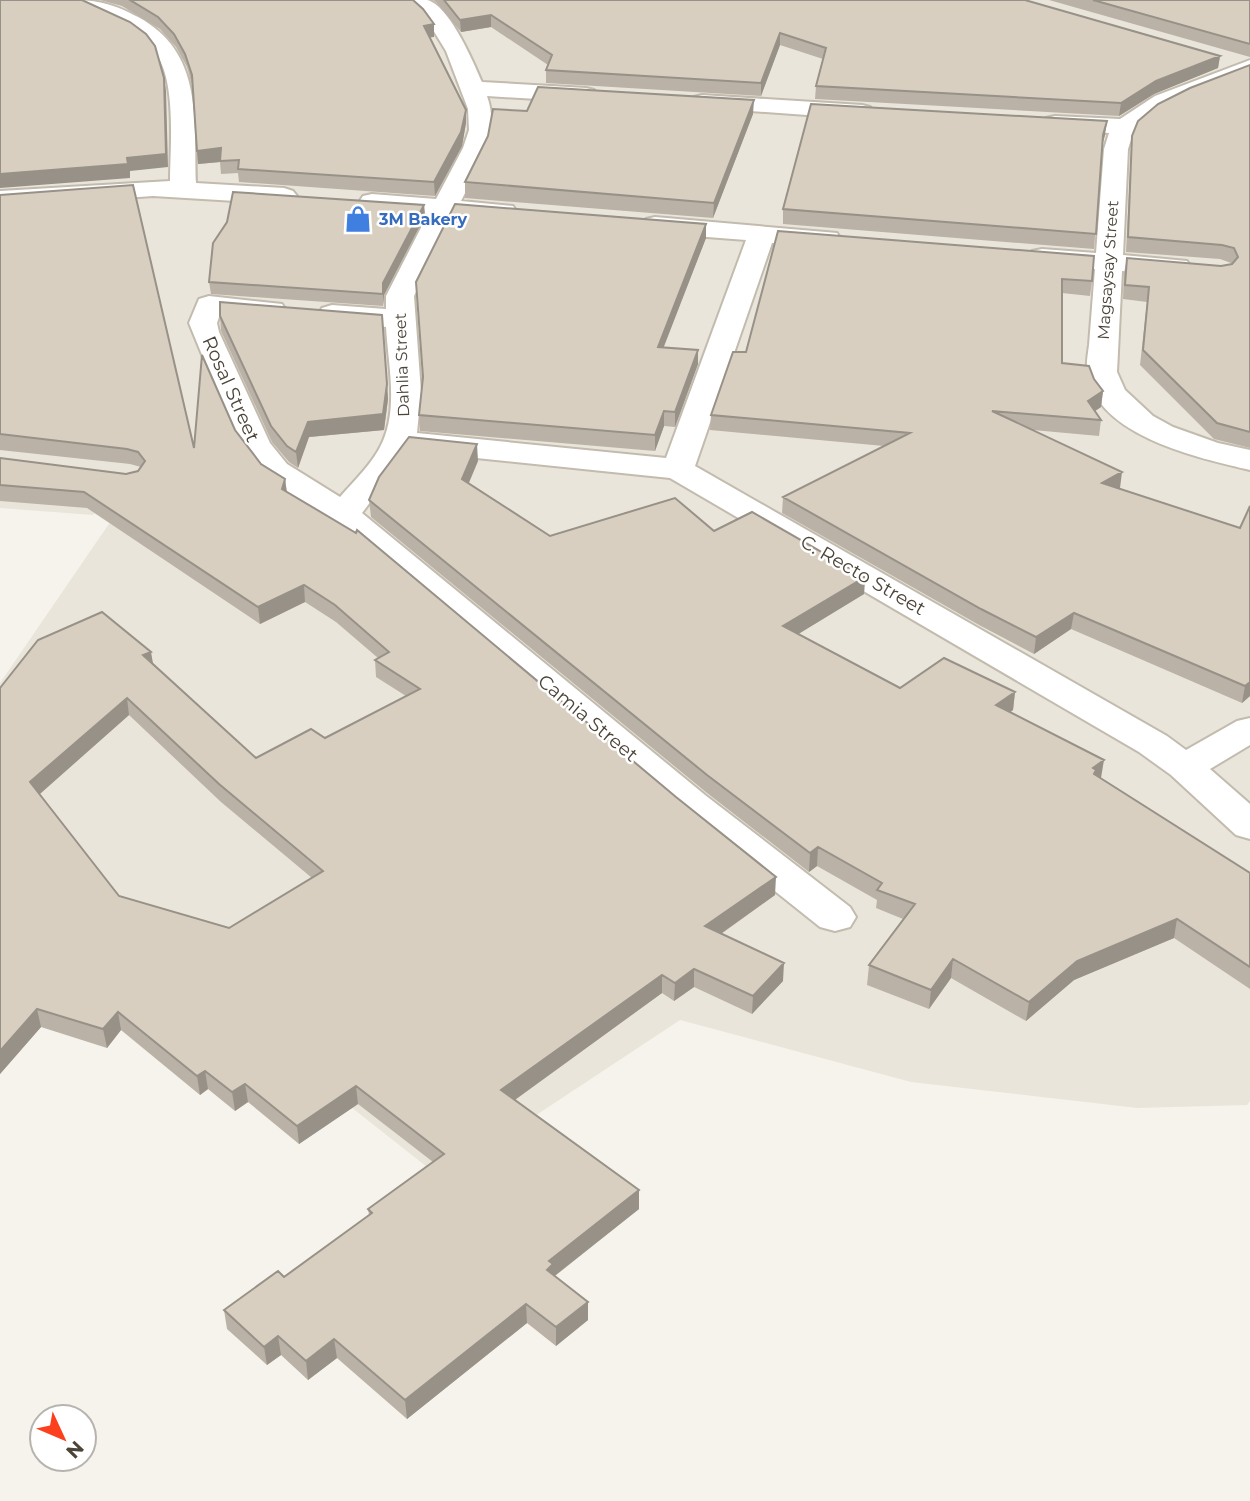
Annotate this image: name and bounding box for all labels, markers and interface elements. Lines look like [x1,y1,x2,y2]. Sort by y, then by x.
street label: Magsaysay Street [1094,199,1122,340]
shop icon: 3M Bakery [343,204,373,234]
place label: 3M Bakery [378,210,467,229]
street label: Dahlia Street [391,312,413,417]
street label: Rosal Street [197,332,265,446]
street label: C. Recto Street [796,530,930,620]
street label: Camia Street [533,670,643,767]
north arrow [28,1403,98,1473]
text: N [61,1436,88,1463]

